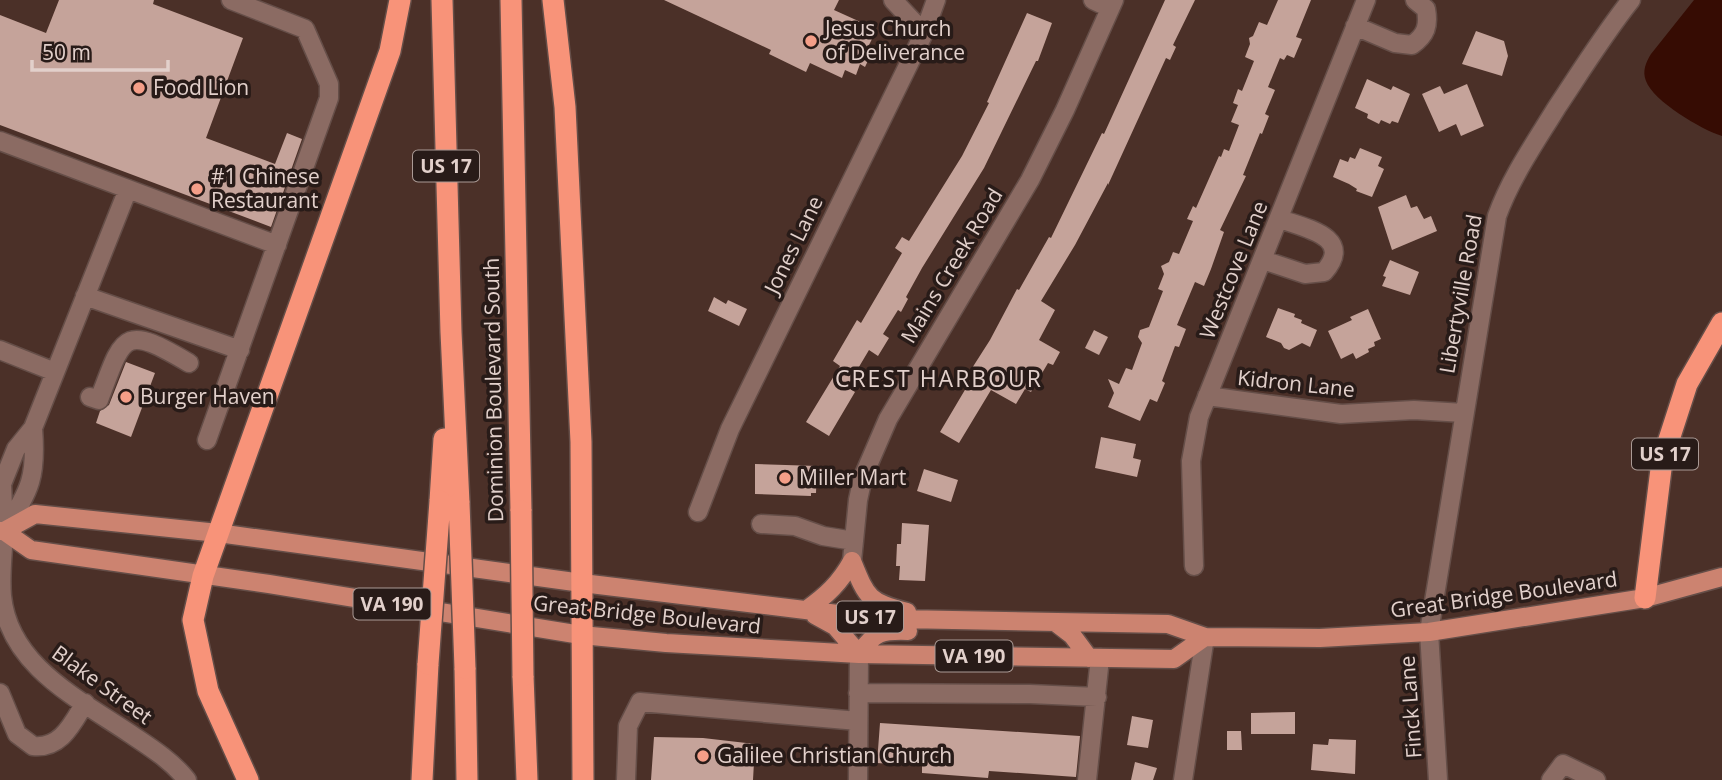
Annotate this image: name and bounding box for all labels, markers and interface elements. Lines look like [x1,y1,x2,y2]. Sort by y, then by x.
place label: Jesus Church of Deliverance [823,14,965,66]
scale bar [32,28,168,72]
marker: Jesus Church of Deliverance [803,33,819,49]
text: 50 m [42,38,91,66]
place label: Food Lion [153,73,249,101]
marker: Food Lion [131,80,147,96]
road number: US 17 [413,150,479,182]
place label: #1 Chinese Restaurant [211,162,320,214]
marker: #1 Chinese Restaurant [189,181,205,197]
street label: Mains Creek Road [894,183,1009,348]
street label: Jones Lane [756,191,829,300]
street label: Westcove Lane [1193,197,1273,343]
street label: Libertyville Road [1432,212,1488,376]
street label: Dominion Boulevard South [477,258,509,522]
district label: CREST HARBOUR [835,362,1043,394]
street label: Kidron Lane [1236,363,1356,403]
place label: Burger Haven [140,382,275,410]
marker: Burger Haven [118,389,134,405]
road number: US 17 [1632,438,1698,470]
place label: Miller Mart [799,463,906,491]
marker: Miller Mart [777,470,793,486]
street label: Great Bridge Boulevard [1389,564,1619,624]
street label: Great Bridge Boulevard [532,588,762,640]
road number: VA 190 [354,589,430,620]
road number: US 17 [837,602,903,632]
street label: Blake Street [47,638,158,730]
road number: VA 190 [936,640,1012,671]
street label: Finck Lane [1392,655,1428,759]
place label: Galilee Christian Church [717,741,952,769]
marker: Galilee Christian Church [695,748,711,764]

